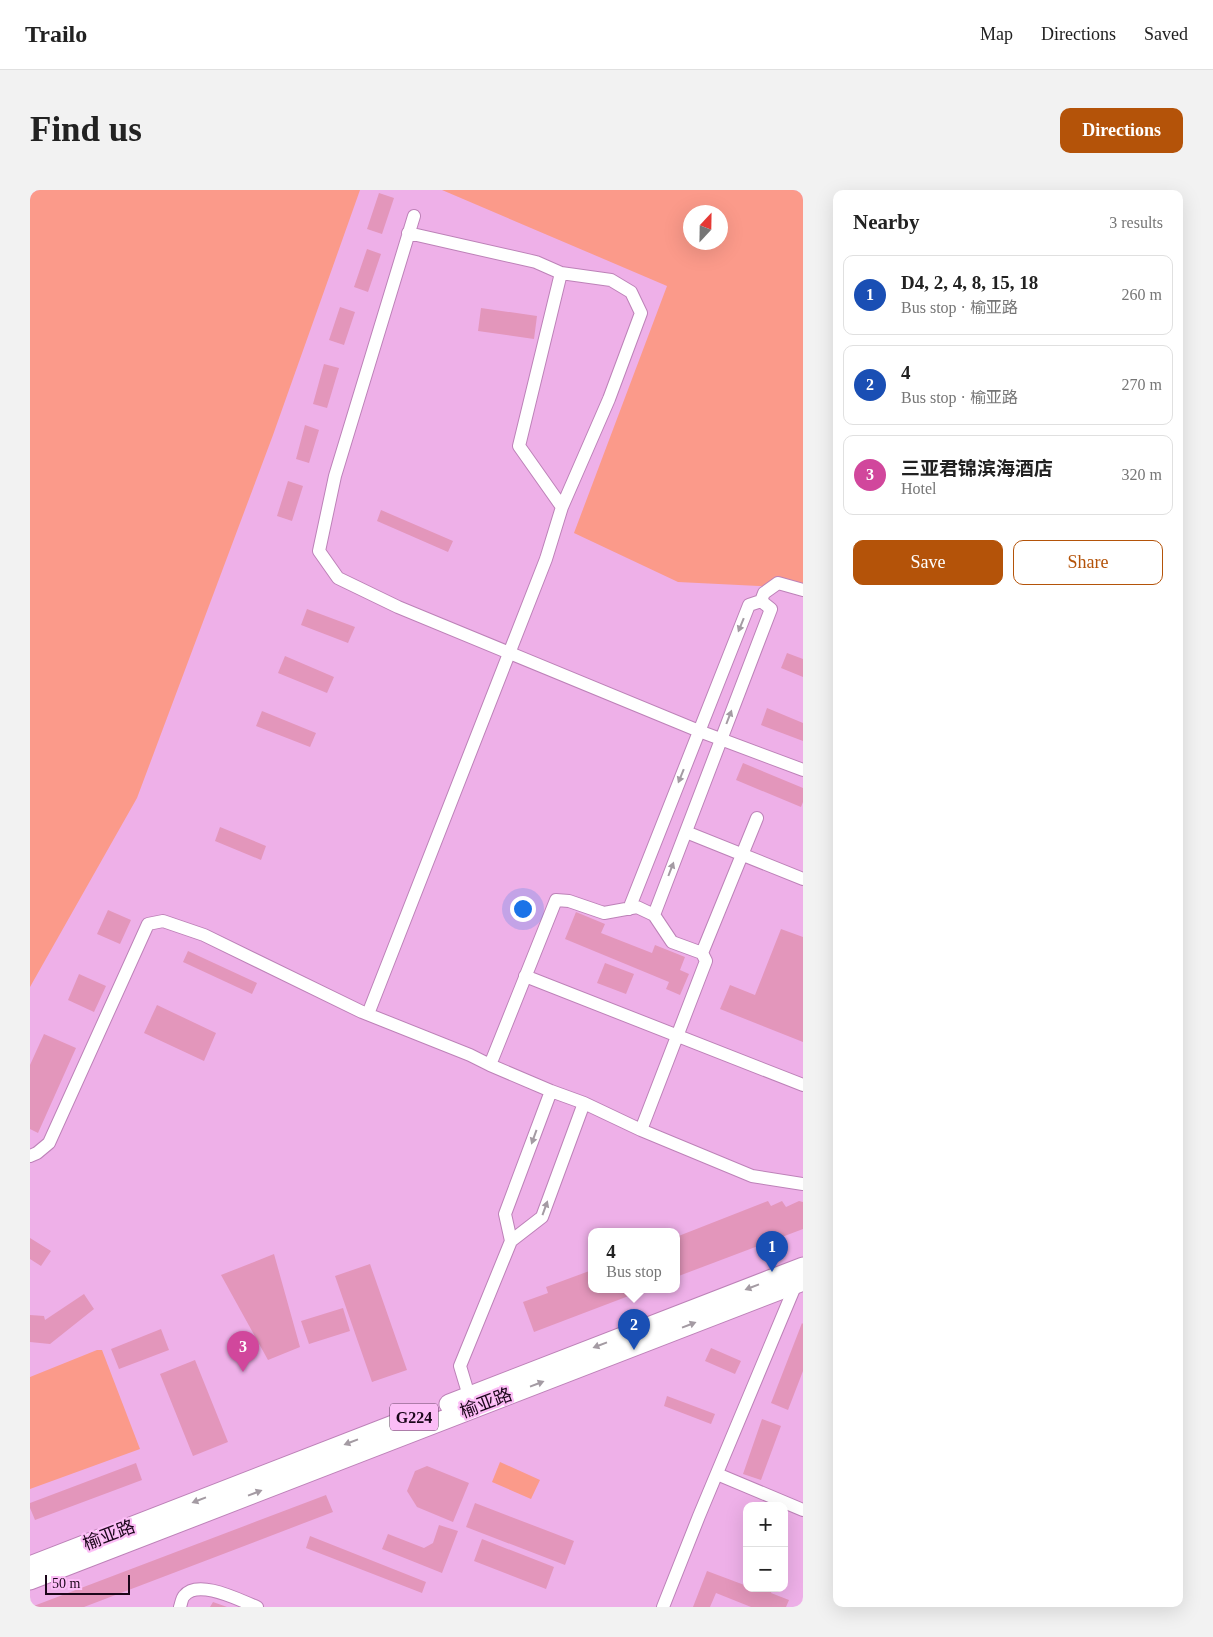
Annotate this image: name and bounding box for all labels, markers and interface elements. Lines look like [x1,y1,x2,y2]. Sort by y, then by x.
text: Trailo [25,21,87,47]
text: Map [980,24,1013,44]
text: Directions [1041,24,1116,44]
text: Saved [1144,24,1188,44]
button: Directions [1060,108,1183,153]
text: Find us [30,110,142,149]
north arrow [683,205,728,250]
text: Nearby [853,210,920,234]
text: 3 results [1109,214,1163,231]
text: D4, 2, 4, 8, 15, 18 [901,272,1038,293]
text: 1 [866,286,874,303]
text: 260 m [1122,286,1162,303]
text: Bus stop · 榆亚路 [901,299,1018,316]
text: 4 [901,362,911,383]
text: 2 [866,376,874,393]
text: 270 m [1122,376,1162,393]
text: Bus stop · 榆亚路 [901,389,1018,406]
text: 三亚君锦滨海酒店 [901,458,1053,479]
text: 3 [866,466,874,483]
text: 320 m [1122,466,1162,483]
text: Hotel [901,480,937,497]
button: Save [853,540,1003,585]
button: Share [1013,540,1163,585]
one-way arrow [737,618,745,633]
one-way arrow [726,710,734,725]
one-way arrow [677,769,685,784]
one-way arrow [667,861,675,876]
your location [510,896,536,922]
one-way arrow [530,1130,538,1145]
one-way arrow [542,1201,549,1216]
popup [588,1228,680,1293]
pin: 1 [756,1231,788,1272]
text: 4 [606,1241,616,1262]
text: Bus stop [606,1263,662,1280]
one-way arrow [744,1283,759,1291]
pin: 2 [618,1309,650,1350]
one-way arrow [681,1321,696,1329]
pin: 3 [227,1331,259,1372]
one-way arrow [592,1341,607,1349]
one-way arrow [530,1380,545,1388]
street label: 榆亚路 [457,1384,515,1422]
road number: G224 [390,1404,438,1430]
one-way arrow [344,1438,358,1446]
one-way arrow [248,1489,263,1497]
one-way arrow [191,1496,206,1504]
map controls [743,1502,788,1592]
button: + [743,1502,788,1547]
street label: 榆亚路 [80,1516,138,1554]
button: − [743,1547,788,1592]
scale bar [45,1572,130,1595]
text: 50 m [52,1576,80,1591]

